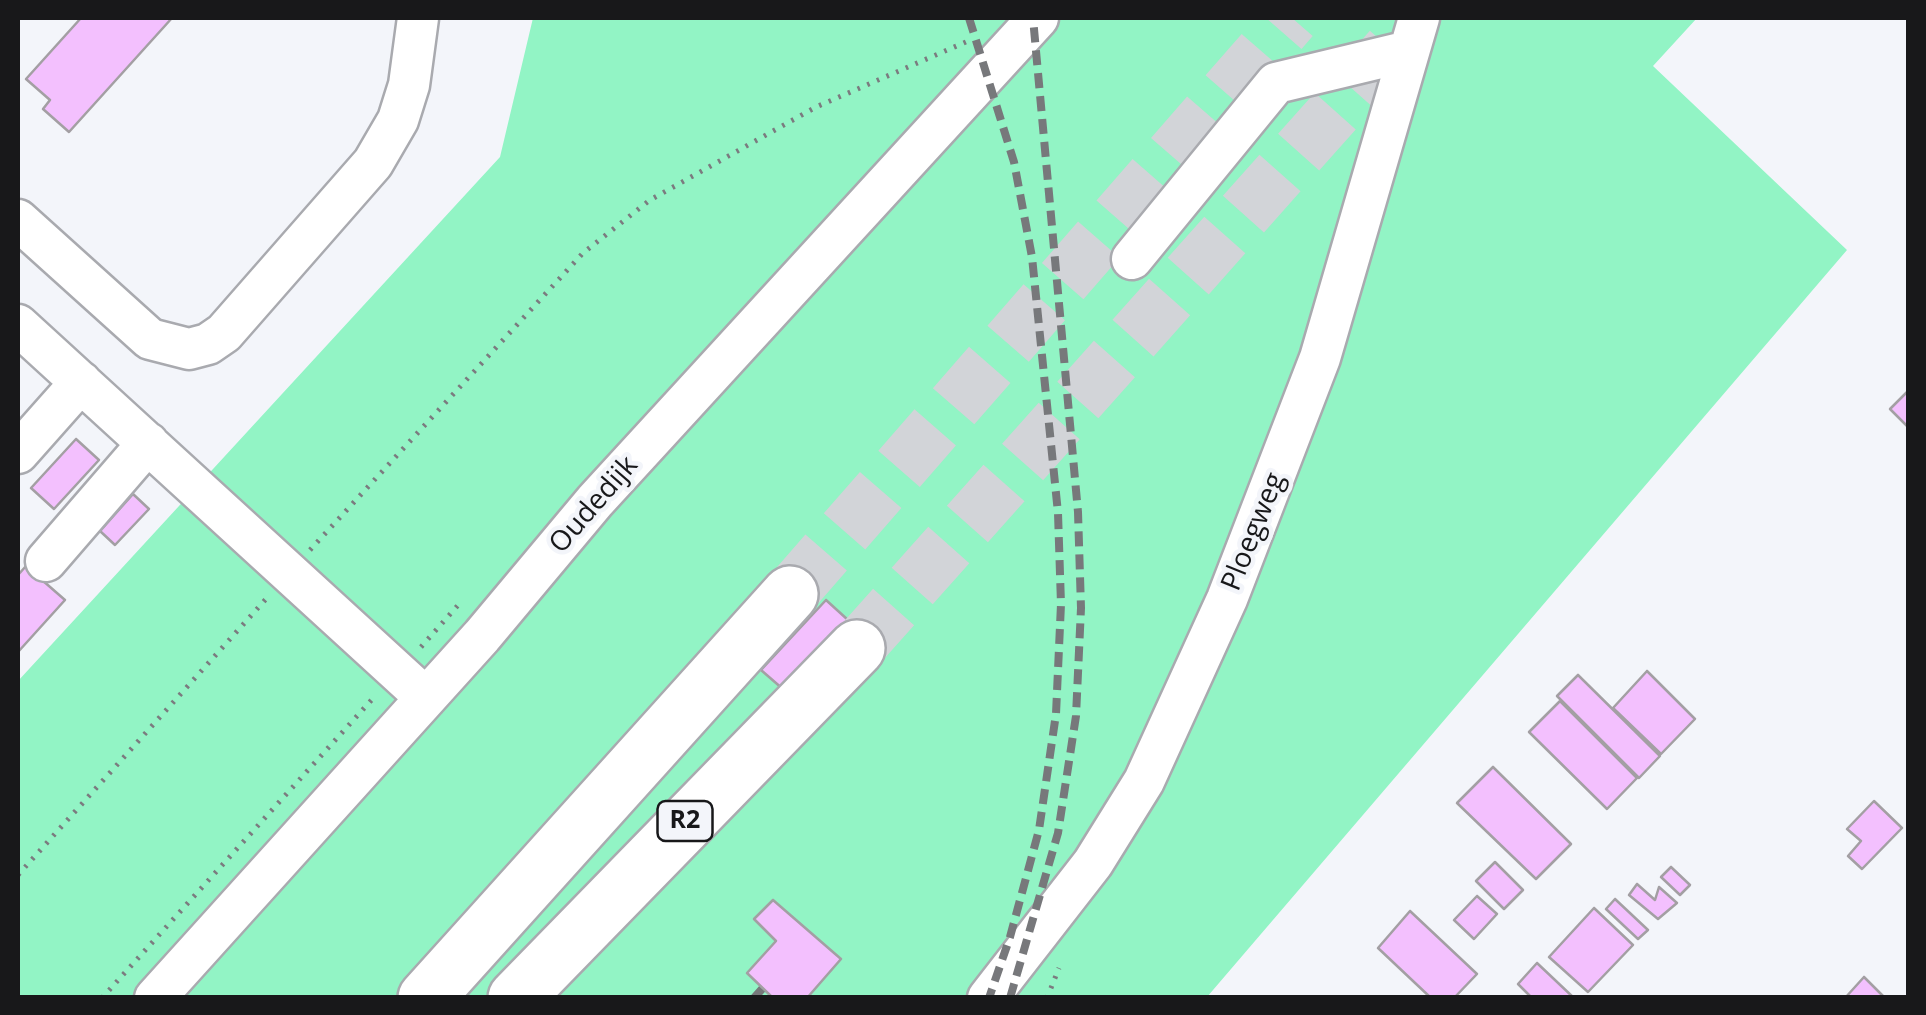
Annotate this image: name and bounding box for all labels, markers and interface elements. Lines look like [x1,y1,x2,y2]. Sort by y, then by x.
street label: Oudedijk [543,450,645,560]
street label: Ploegweg [1215,468,1293,596]
road number: R2 [658,801,712,841]

